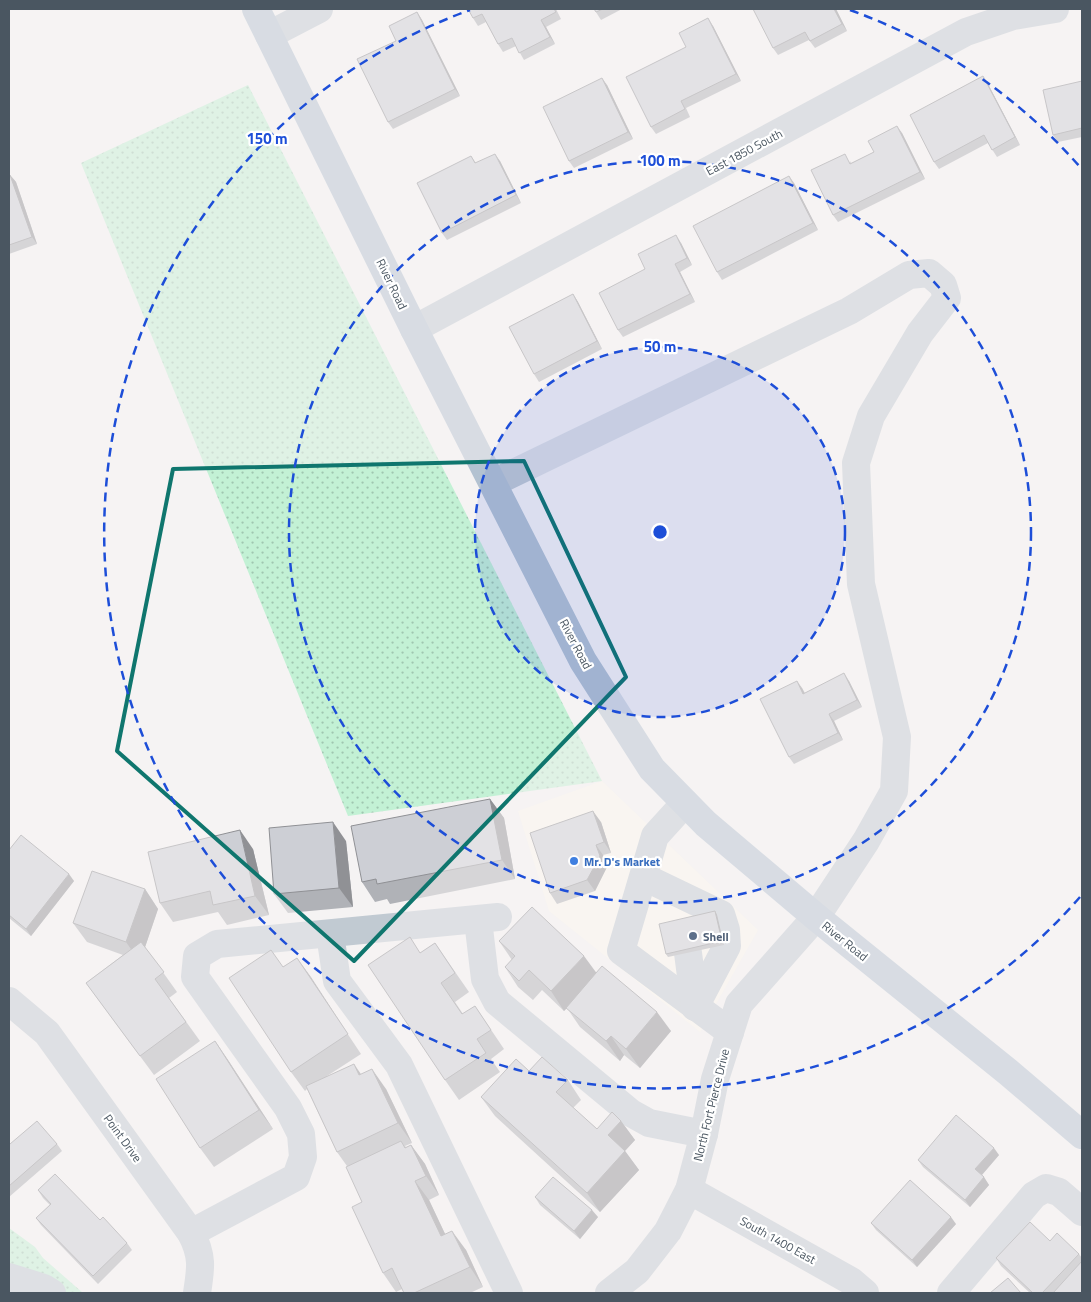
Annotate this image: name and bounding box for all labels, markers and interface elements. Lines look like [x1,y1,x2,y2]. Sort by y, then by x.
street label: East 1850 South [702,124,786,180]
text: 150 m [246,127,288,150]
text: 100 m [639,149,681,172]
street label: River Road [372,255,412,313]
text: 50 m [644,335,676,358]
centre of rings [651,523,669,541]
street label: River Road [555,615,597,673]
place label: Mr. D's Market [584,852,661,871]
marker: Mr. D's Market [568,855,580,867]
street label: River Road [818,916,872,966]
place label: Shell [703,927,729,946]
marker: Shell [687,930,699,942]
street label: North Fort Pierce Drive [688,1047,734,1163]
street label: Point Drive [99,1110,147,1166]
street label: South 1400 East [736,1211,820,1269]

